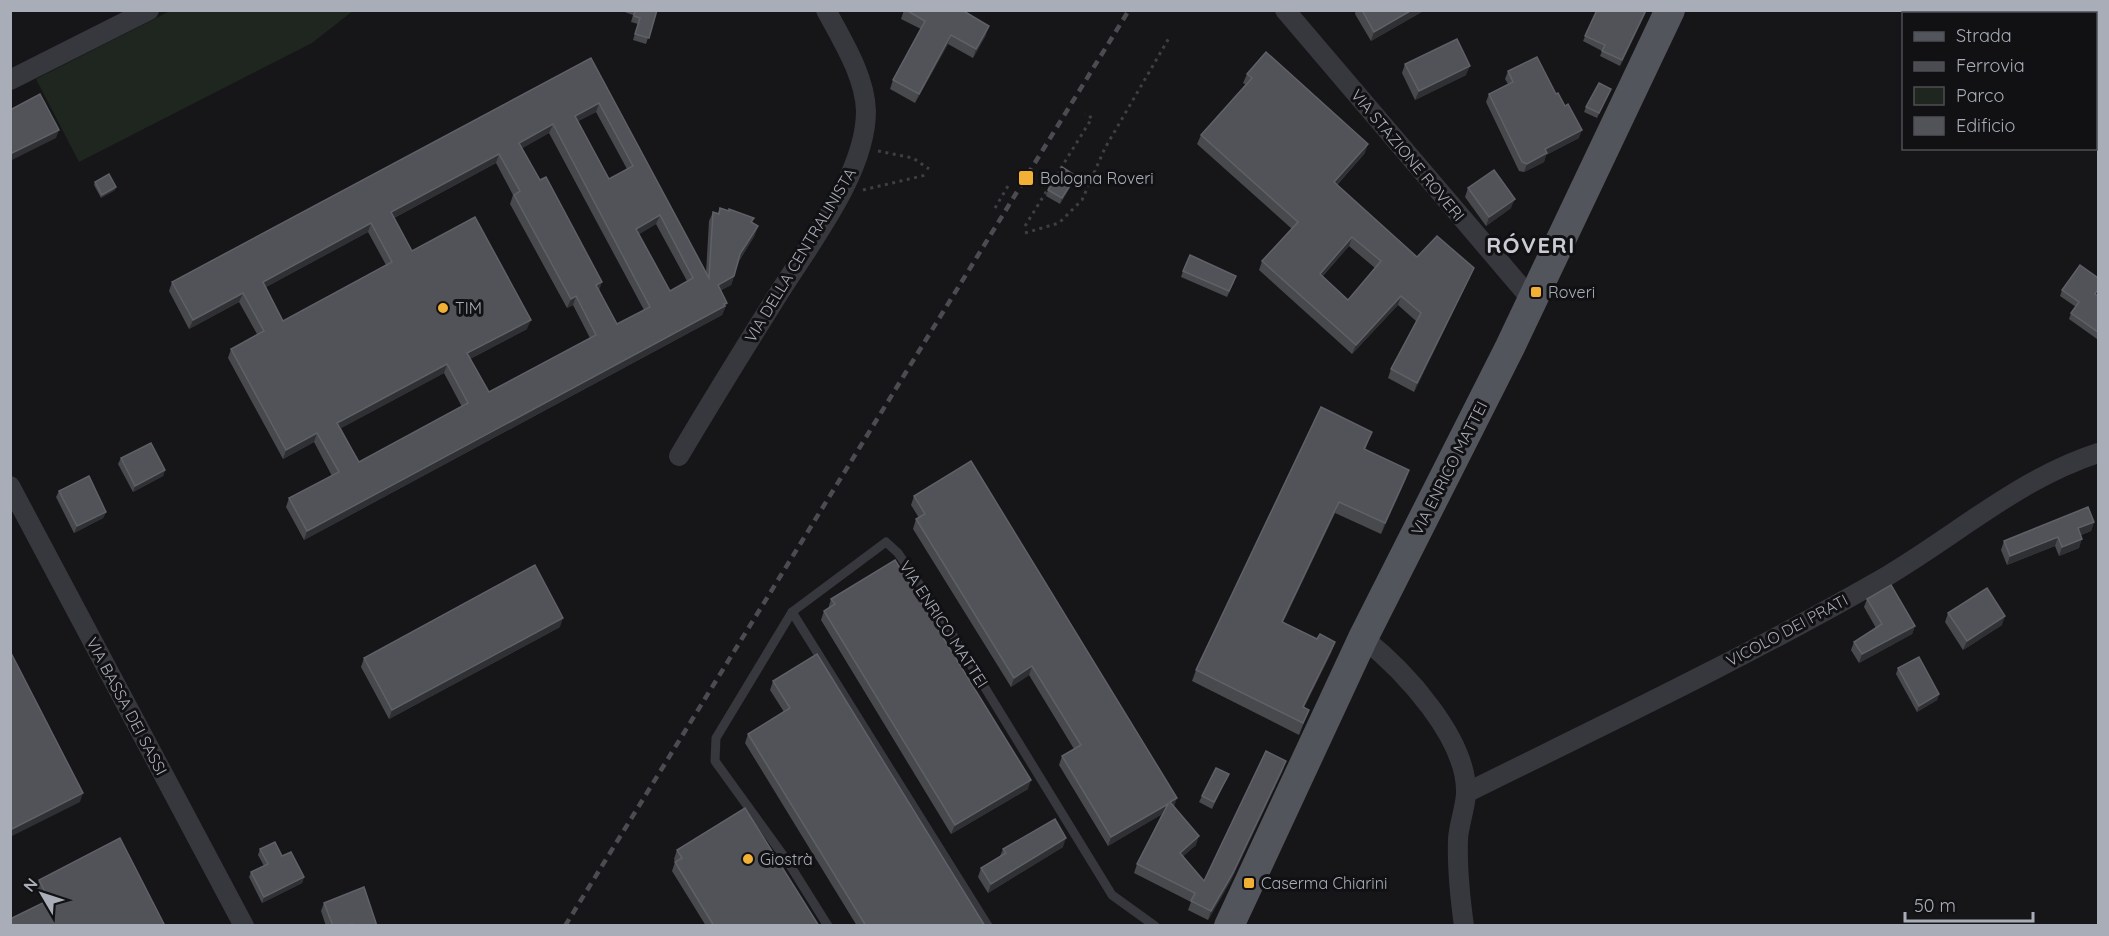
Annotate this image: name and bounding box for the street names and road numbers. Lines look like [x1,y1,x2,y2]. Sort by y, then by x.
street label: VIA STAZIONE ROVERI [1347,85,1469,225]
street label: VIA DELLA CENTRALINISTA [740,164,860,346]
street label: VIA ENRICO MATTEI [1407,398,1491,538]
street label: VIA ENRICO MATTEI [895,557,993,691]
street label: VICOLO DEI PRATI [1723,590,1851,670]
street label: VIA BASSA DEI SASSI [82,634,172,778]

